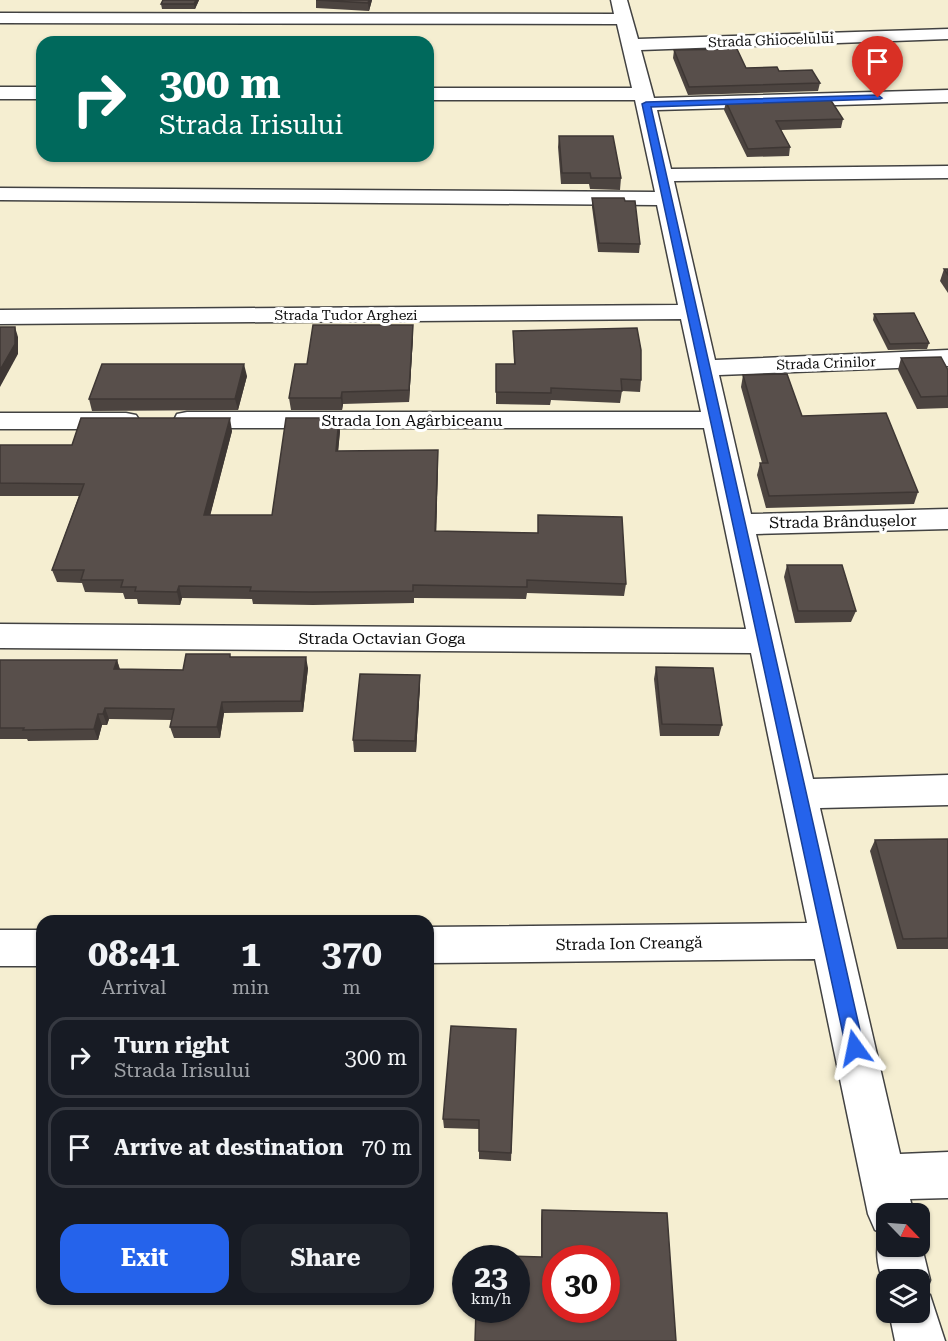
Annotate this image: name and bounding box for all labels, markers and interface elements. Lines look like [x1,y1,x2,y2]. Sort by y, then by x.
street label: Strada Ghiocelului [708,30,835,50]
pin [852,36,903,98]
icon: arrive [861,45,894,78]
text: 300 m [159,59,281,108]
icon: right [60,60,138,138]
text: Strada Irisului [159,109,343,141]
street label: Strada Tudor Arghezi [275,307,418,323]
street label: Strada Crinilor [776,353,876,373]
street label: Strada Ion Agârbiceanu [321,411,503,430]
street label: Strada Brândușelor [769,511,917,533]
street label: Strada Octavian Goga [298,629,466,648]
text: 08:41 [88,933,180,975]
text: 1 [241,933,261,975]
text: 370 [322,933,382,975]
street label: Strada Ion Creangă [555,933,703,954]
text: Arrival [101,975,166,999]
text: min [232,975,269,999]
text: m [343,975,361,999]
position arrow [823,1016,887,1080]
text: Turn right [114,1033,229,1058]
icon: right [63,1041,96,1074]
text: 300 m [344,1045,407,1070]
text: Strada Irisului [114,1058,250,1082]
icon: arrive [63,1131,96,1164]
text: Arrive at destination [114,1135,343,1160]
text: 70 m [361,1135,412,1160]
north arrow [876,1203,930,1257]
map controls [876,1203,930,1323]
button: Exit [60,1224,229,1293]
button: Share [241,1224,410,1293]
speed limit sign: 30 [542,1245,620,1323]
text: 23 [474,1259,508,1294]
button: layers [876,1269,930,1323]
text: km/h [471,1290,511,1308]

